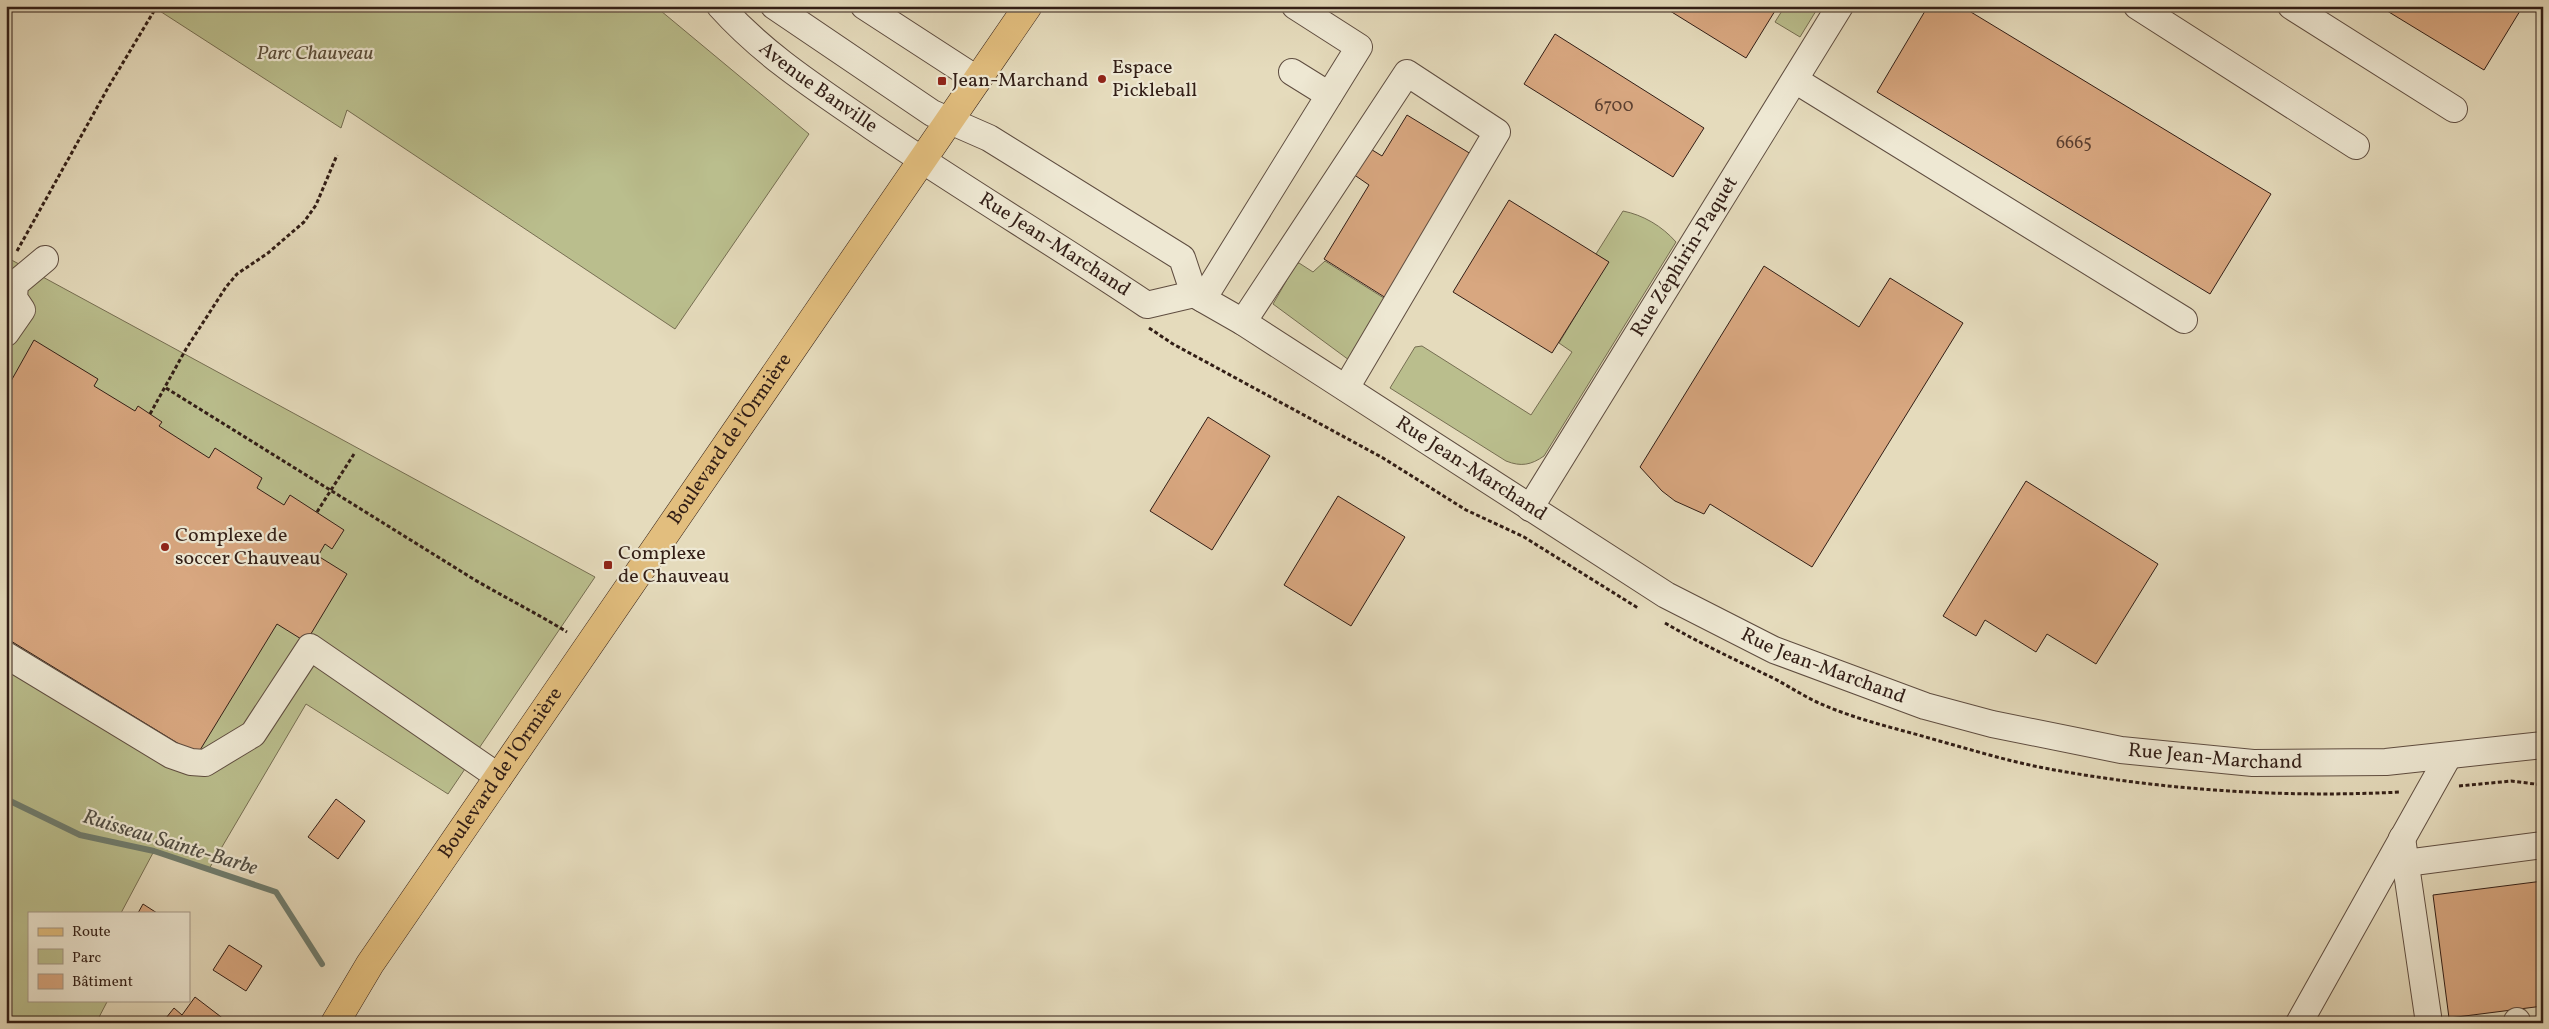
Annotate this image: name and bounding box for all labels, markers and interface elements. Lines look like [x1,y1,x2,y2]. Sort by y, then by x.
street label: Avenue Banville [752,35,883,140]
park label: Parc Chauveau [257,40,373,68]
place label: Espace Pickleball [1112,54,1197,105]
place label: Jean-Marchand [952,67,1088,95]
marker: Espace Pickleball [1096,73,1108,85]
marker: Jean-Marchand [936,75,948,87]
house number: 6700 [1594,94,1634,119]
house number: 6665 [2056,131,2092,156]
street label: Rue Zéphirin-Paquet [1625,171,1745,343]
street label: Rue Jean-Marchand [973,186,1136,304]
street label: Boulevard de l'Ormière [661,348,799,531]
street label: Rue Jean-Marchand [1390,410,1552,528]
place label: Complexe de soccer Chauveau [175,522,321,573]
place label: Complexe de Chauveau [618,540,729,591]
marker: Complexe de soccer Chauveau [159,541,171,553]
marker: Complexe de Chauveau [602,559,614,571]
street label: Rue Jean-Marchand [1736,621,1909,712]
street label: Boulevard de l'Ormière [432,682,570,865]
street label: Rue Jean-Marchand [2127,737,2303,777]
water label: Ruisseau Sainte-Barbe [79,803,261,883]
legend [28,912,190,1002]
text: Route [72,922,111,943]
text: Parc [72,948,101,969]
text: Bâtiment [72,972,133,993]

